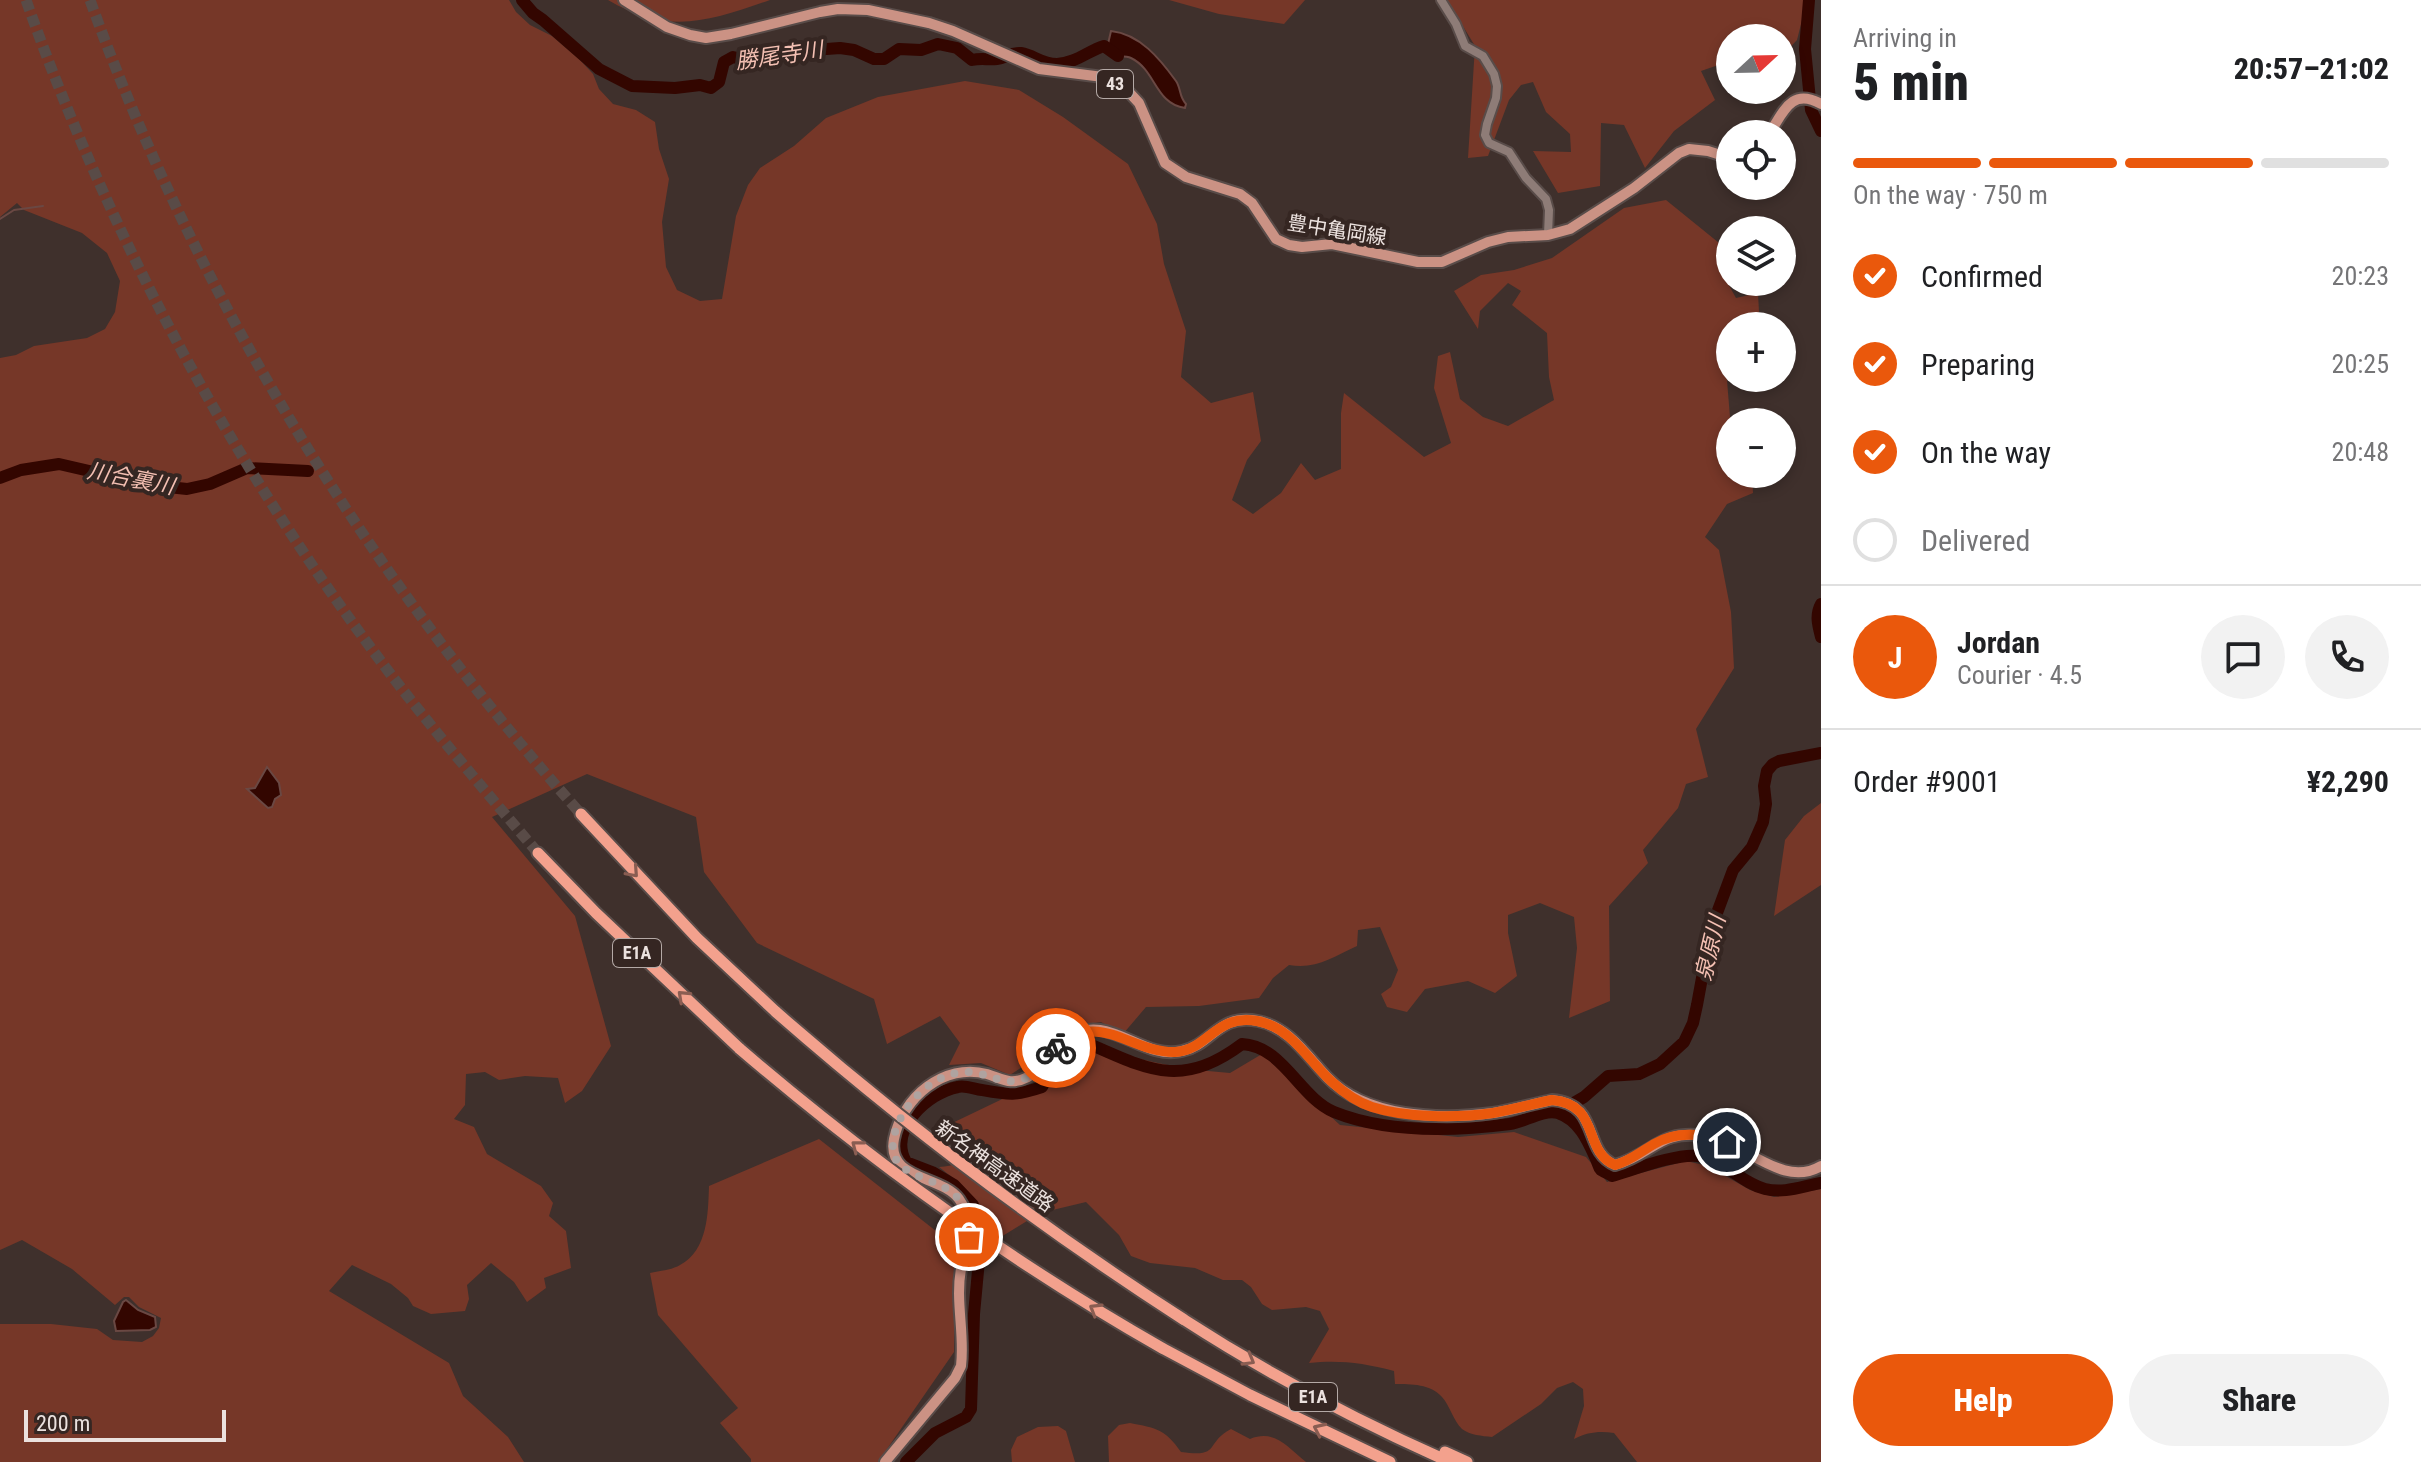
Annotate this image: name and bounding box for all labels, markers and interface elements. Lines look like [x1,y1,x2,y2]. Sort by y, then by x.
text: Arriving in [1853,23,1957,53]
north arrow [1716,24,1796,104]
map controls [1716,24,1796,488]
water label: 勝尾寺川 [734,37,826,74]
text: 20:57–21:02 [2234,51,2389,86]
text: 5 min [1853,52,1969,113]
road number: 43 [1097,70,1133,98]
button: locate [1716,120,1796,200]
text: On the way · 750 m [1853,180,2048,210]
street label: 豊中亀岡線 [1286,210,1388,250]
button: layers [1716,216,1796,296]
icon: check [1853,254,1897,298]
text: Confirmed [1921,259,2043,294]
text: 20:23 [2332,261,2389,291]
button: + [1716,312,1796,392]
icon: check [1853,342,1897,386]
text: Preparing [1921,347,2035,382]
text: 20:25 [2332,349,2389,379]
button: − [1716,408,1796,488]
icon: check [1853,430,1897,474]
text: On the way [1921,435,2051,470]
text: 20:48 [2332,437,2389,467]
water label: 川合裏川 [85,458,178,500]
text: Delivered [1921,523,2030,558]
button: chat [2201,615,2285,699]
button: phone [2305,615,2389,699]
text: Jordan [1957,625,2040,660]
text: J [1888,640,1902,675]
text: Courier · 4.5 [1957,660,2082,690]
text: Order #9001 [1853,764,2001,799]
text: ¥2,290 [2307,764,2389,799]
one-way arrow [624,862,638,877]
water label: 泉原川 [1691,911,1731,983]
road number: E1A [613,939,661,967]
one-way arrow [678,991,692,1005]
courier [1016,1008,1096,1088]
icon: bike [1034,1026,1078,1070]
pin [1693,1108,1761,1176]
street label: 新名神高速道路 [931,1115,1059,1217]
icon: home [1705,1120,1749,1164]
one-way arrow [851,1141,866,1155]
pin [935,1203,1003,1271]
icon: bag [947,1215,991,1259]
one-way arrow [1089,1303,1104,1318]
one-way arrow [1240,1350,1255,1366]
button: Help [1853,1354,2113,1446]
button: Share [2129,1354,2389,1446]
road number: E1A [1289,1383,1337,1411]
scale bar [24,1406,226,1442]
text: 200 m [36,1411,90,1436]
one-way arrow [1313,1423,1327,1439]

